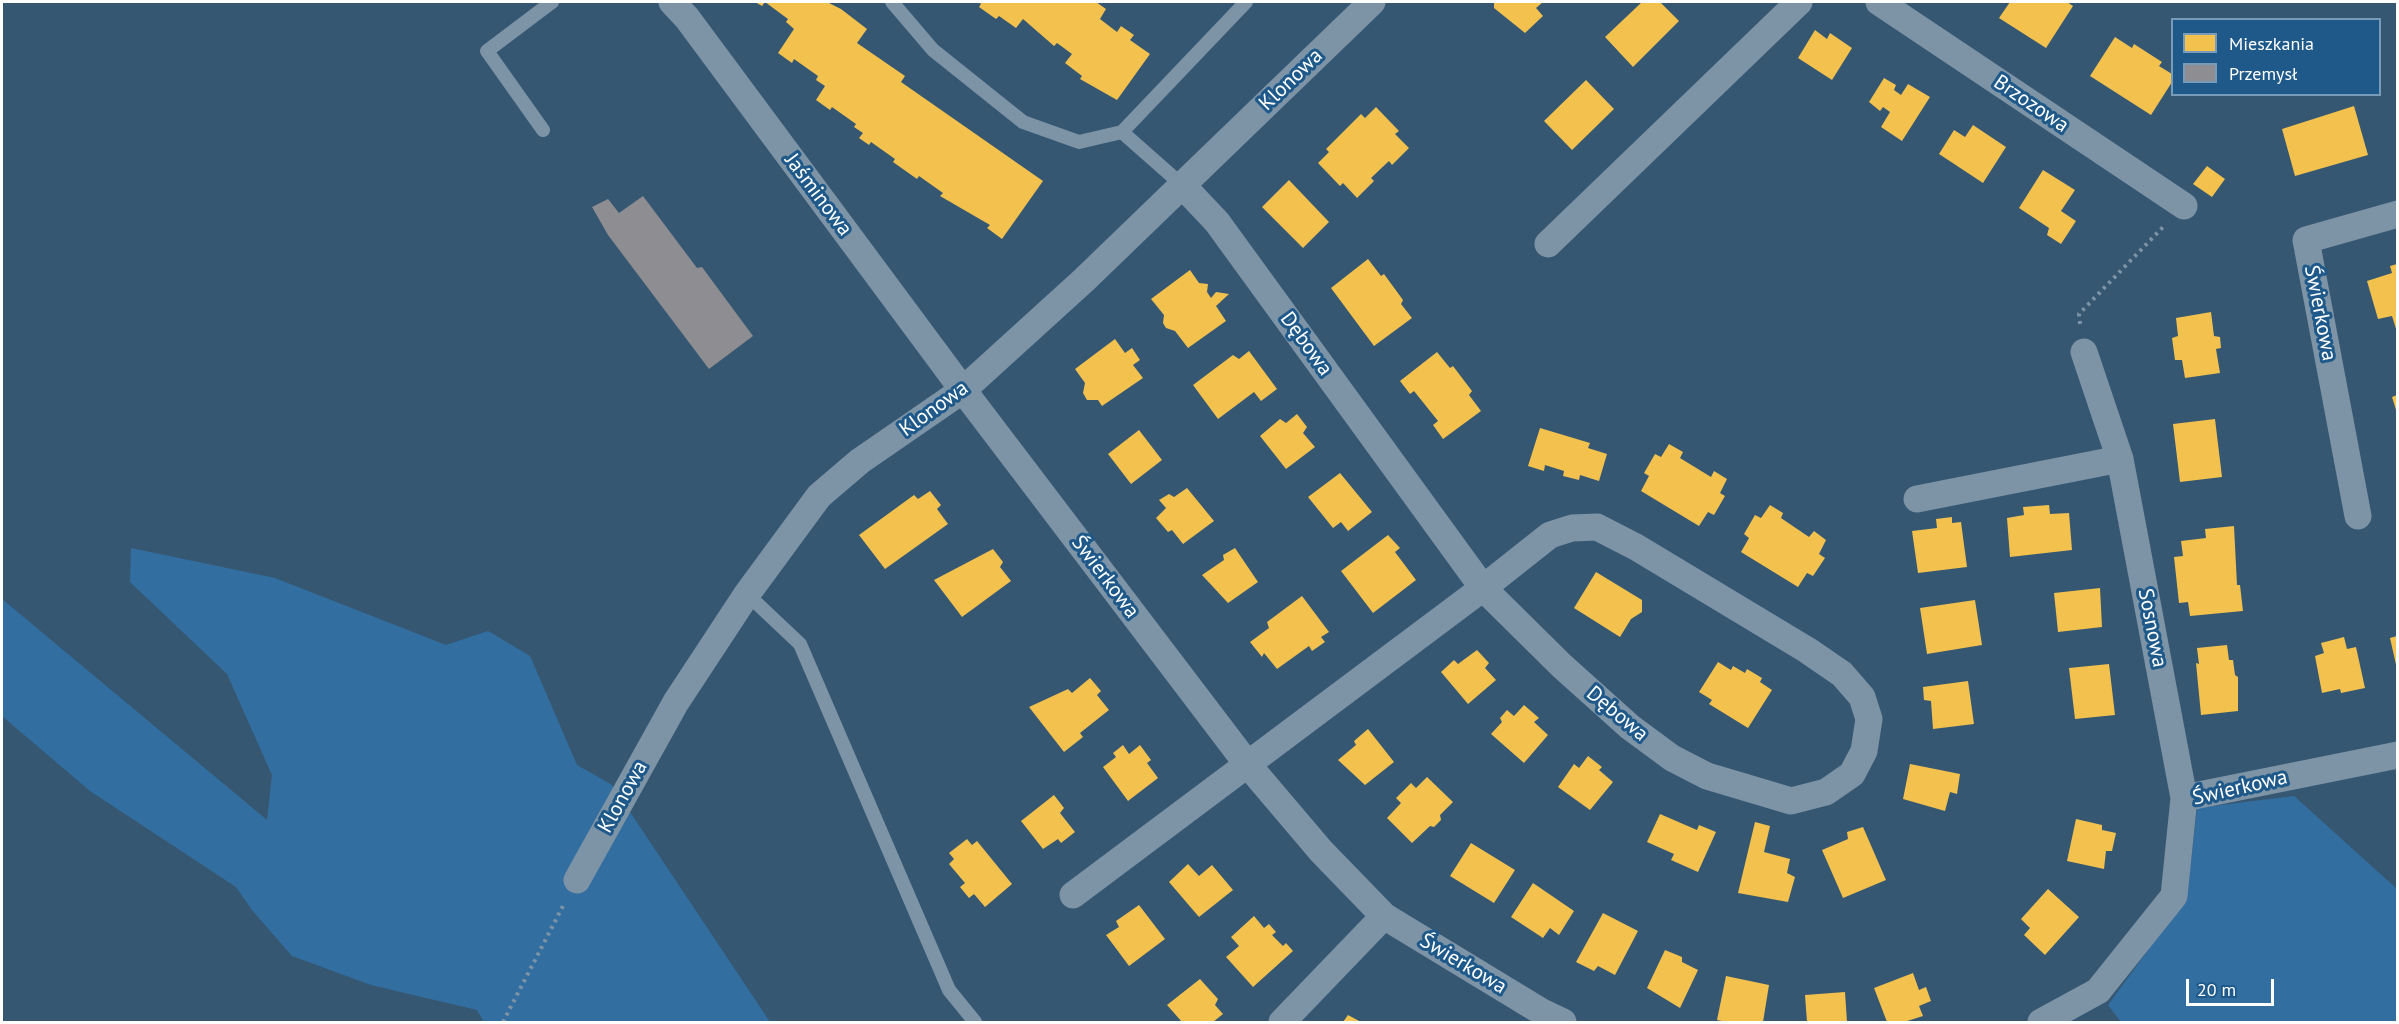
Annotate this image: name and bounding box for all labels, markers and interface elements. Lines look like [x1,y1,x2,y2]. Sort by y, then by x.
legend [2171,18,2381,96]
text: Mieszkania [2229,32,2314,55]
street label: Klonowa [1254,44,1328,116]
text: Przemysł [2229,62,2297,85]
street label: Brzozowa [1989,70,2073,138]
street label: Jaśminowa [779,149,857,241]
street label: Świerkowa [2298,263,2342,363]
street label: Dębowa [1274,307,1338,381]
street label: Klonowa [895,376,973,442]
street label: Świerkowa [1066,531,1144,623]
street label: Sosnowa [2132,587,2172,669]
street label: Dębowa [1581,681,1653,747]
street label: Klonowa [593,757,653,837]
street label: Świerkowa [2190,765,2290,811]
street label: Świerkowa [1415,928,1511,1000]
scale bar [2189,967,2278,1005]
text: 20 m [2197,978,2236,1001]

